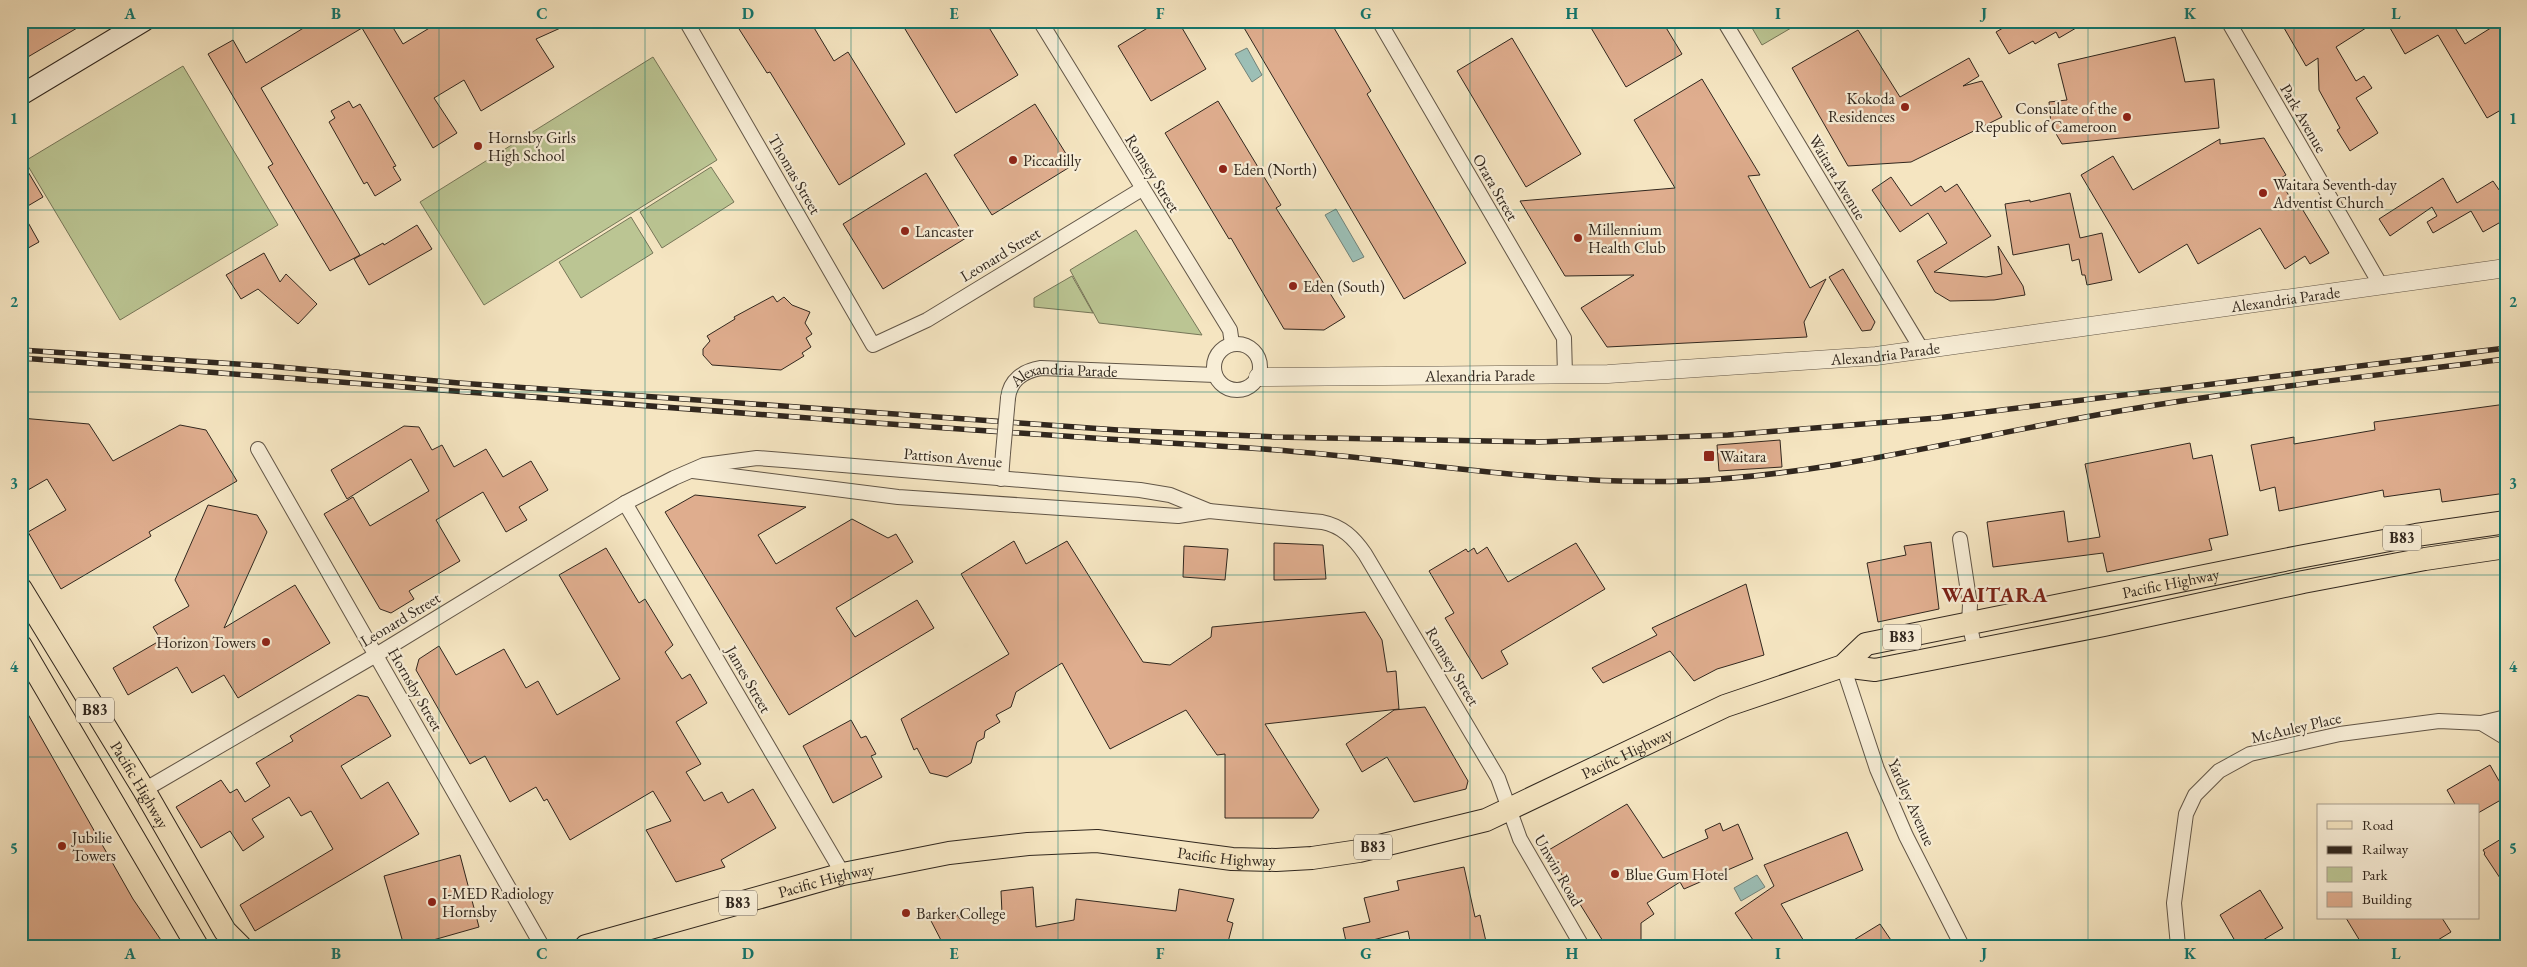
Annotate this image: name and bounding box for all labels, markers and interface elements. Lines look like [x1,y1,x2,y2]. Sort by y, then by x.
text: A [123,3,136,24]
text: B [331,3,341,24]
text: C [536,3,548,24]
text: D [742,3,754,24]
text: E [949,3,959,24]
text: F [1156,3,1165,24]
text: G [1360,3,1372,24]
text: H [1566,3,1579,24]
text: I [1775,3,1781,24]
text: J [1979,3,1987,24]
text: K [2184,3,2197,24]
text: L [2391,3,2401,24]
street label: Park Avenue [2275,80,2332,157]
place label: Kokoda Residences [1828,88,1896,127]
place label: Consulate of the Republic of Cameroon [1975,98,2118,137]
marker: Kokoda Residences [1899,101,1911,113]
text: 1 [10,108,18,129]
text: 1 [2509,108,2517,129]
marker: Consulate of the Republic of Cameroon [2121,111,2133,123]
place label: Hornsby Girls High School [488,127,576,166]
street label: Thomas Street [763,130,826,218]
street label: Romsey Street [1120,130,1185,216]
street label: Waitara Avenue [1804,131,1871,224]
marker: Hornsby Girls High School [472,140,484,152]
place label: Piccadilly [1023,150,1082,171]
street label: Orara Street [1468,150,1523,225]
marker: Piccadilly [1007,154,1019,166]
place label: Eden (North) [1233,159,1317,180]
marker: Eden (North) [1217,163,1229,175]
place label: Waitara Seventh-day Adventist Church [2272,174,2398,213]
marker: Waitara Seventh-day Adventist Church [2257,187,2269,199]
place label: Millennium Health Club [1588,219,1666,258]
place label: Lancaster [915,221,974,242]
street label: Leonard Street [956,222,1044,287]
marker: Lancaster [899,225,911,237]
marker: Millennium Health Club [1572,232,1584,244]
place label: Eden (South) [1303,276,1385,297]
marker: Eden (South) [1287,280,1299,292]
street label: Alexandria Parade [2229,281,2341,317]
text: 2 [10,291,19,312]
text: 2 [2509,291,2518,312]
street label: Alexandria Parade [1829,337,1941,370]
street label: Alexandria Parade [1004,358,1118,392]
street label: Alexandria Parade [1424,365,1535,387]
street label: Pattison Avenue [903,443,1003,472]
place label: Waitara [1720,446,1767,467]
marker: Waitara [1702,449,1716,463]
text: 3 [10,473,18,494]
text: 3 [2509,473,2517,494]
road number: B83 [2383,526,2421,550]
street label: Pacific Highway [2120,563,2222,603]
district label: WAITARA [1942,581,2048,608]
street label: Leonard Street [356,587,444,652]
street label: Romsey Street [1421,623,1484,710]
road number: B83 [1883,624,1921,650]
place label: Horizon Towers [156,632,256,653]
marker: Horizon Towers [260,636,272,648]
street label: James Street [720,640,776,717]
street label: Hornsby Street [383,644,448,735]
text: 4 [10,656,19,677]
text: 4 [2509,656,2518,677]
road number: B83 [76,698,114,722]
street label: McAuley Place [2249,707,2343,748]
street label: Pacific Highway [1578,722,1677,784]
street label: Pacific Highway [105,737,174,833]
street label: Yardley Avenue [1883,755,1940,849]
legend [2317,804,2480,920]
text: Road [2362,815,2394,834]
place label: Jubilie Towers [70,827,116,866]
street label: Unwin Road [1530,830,1588,911]
road number: B83 [1354,834,1392,860]
text: 5 [10,838,18,859]
text: 5 [2509,838,2517,859]
text: Railway [2362,839,2409,858]
marker: Jubilie Towers [56,840,68,852]
street label: Pacific Highway [1176,842,1277,871]
street label: Pacific Highway [776,858,877,903]
place label: Blue Gum Hotel [1625,864,1728,885]
text: Park [2362,865,2389,884]
marker: Blue Gum Hotel [1609,868,1621,880]
place label: I-MED Radiology Hornsby [442,883,555,922]
text: Building [2362,889,2412,908]
road number: B83 [719,890,757,916]
marker: I-MED Radiology Hornsby [426,896,438,908]
place label: Barker College [916,903,1006,924]
marker: Barker College [900,907,912,919]
text: A [123,943,136,964]
text: B [331,943,341,964]
text: C [536,943,548,964]
text: D [742,943,754,964]
text: E [949,943,959,964]
text: F [1156,943,1165,964]
text: G [1360,943,1372,964]
text: H [1566,943,1579,964]
text: I [1775,943,1781,964]
text: J [1979,943,1987,964]
text: K [2184,943,2197,964]
text: L [2391,943,2401,964]

